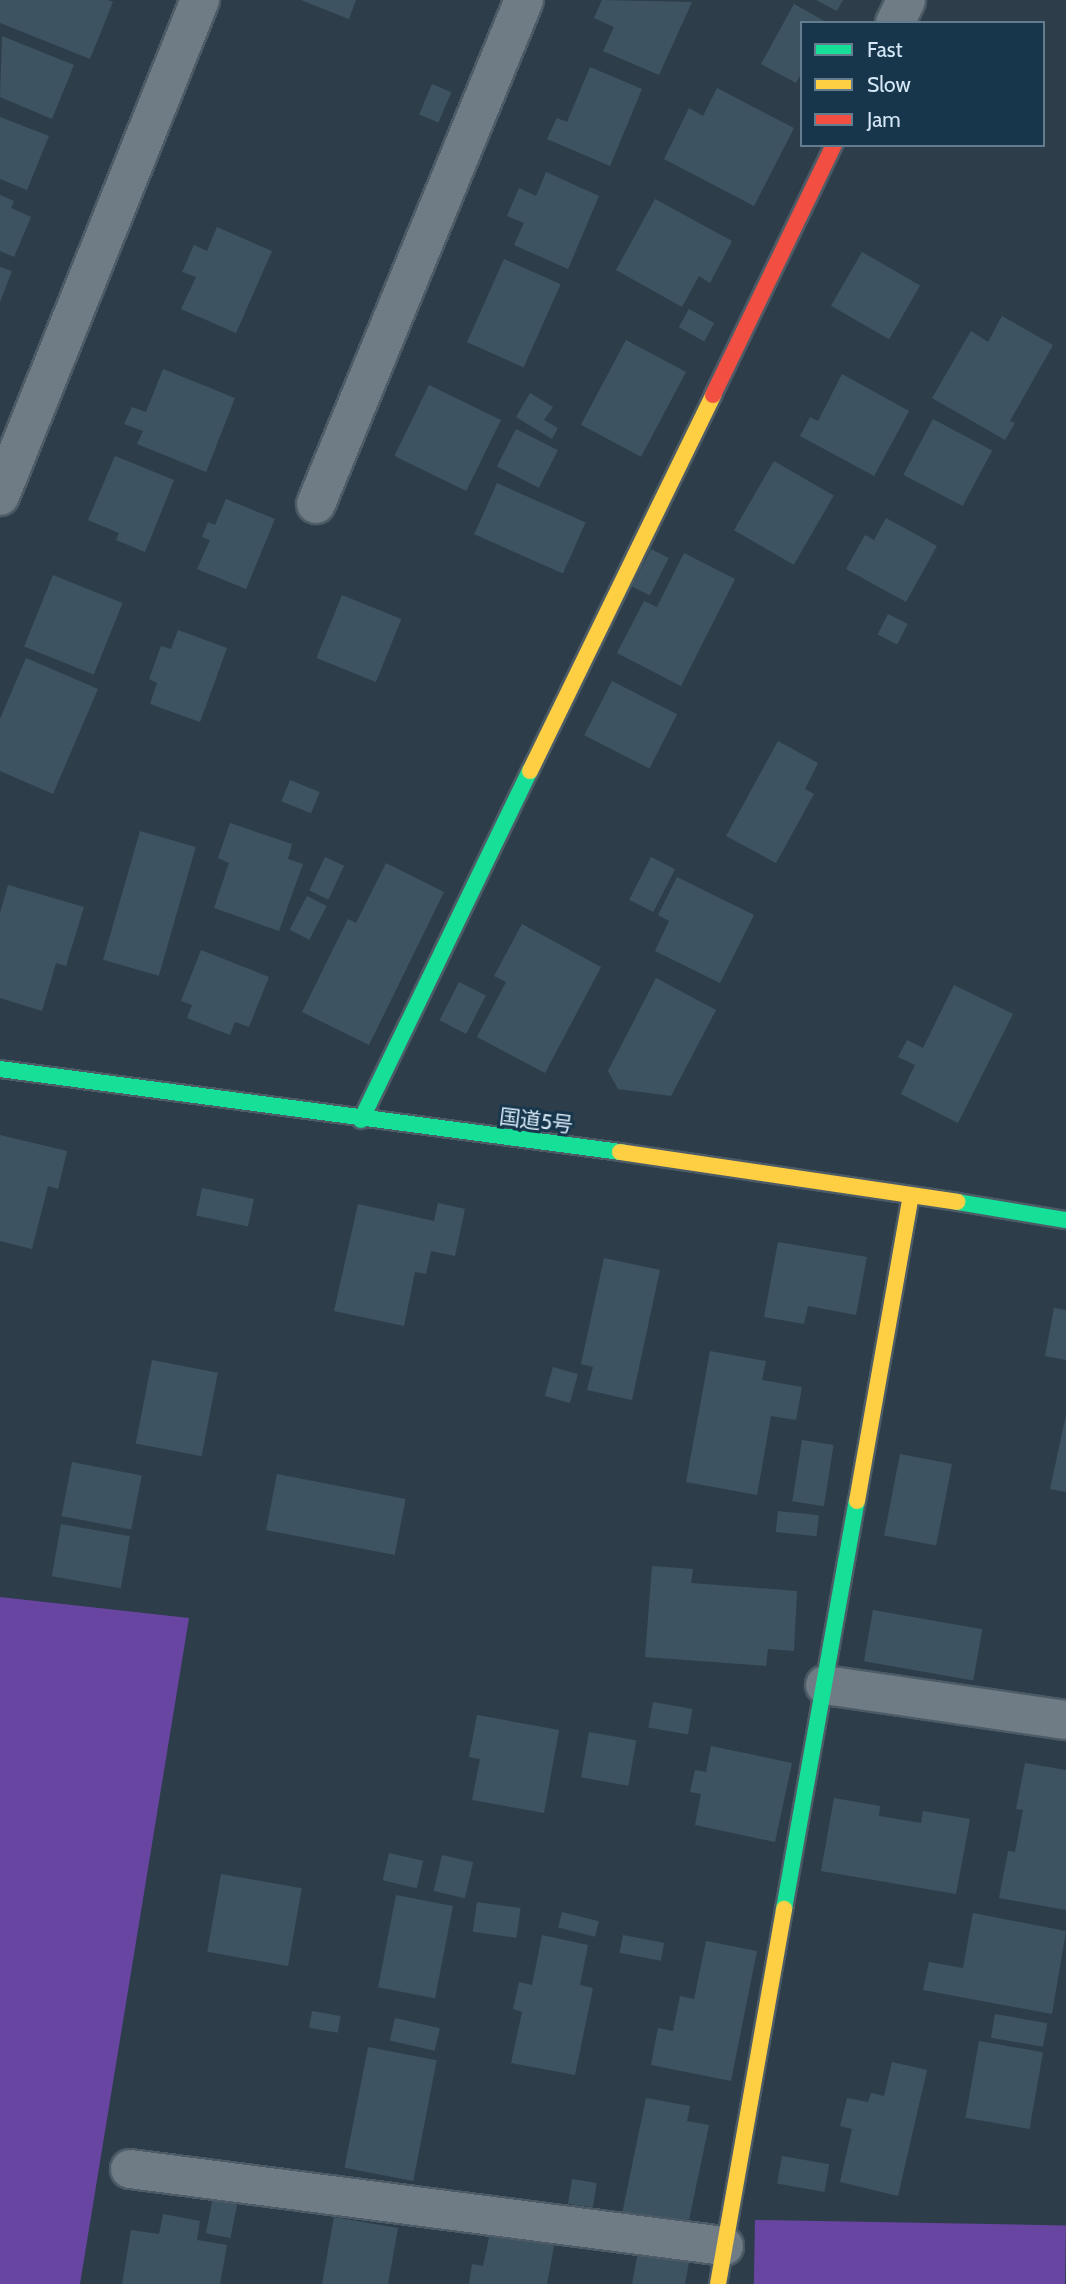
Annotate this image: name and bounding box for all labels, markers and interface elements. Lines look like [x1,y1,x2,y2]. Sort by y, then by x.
legend [800,21,1045,147]
text: Fast [867,37,903,62]
text: Slow [867,72,911,97]
text: Jam [867,107,901,132]
street label: 国道5号 [498,1104,574,1138]

